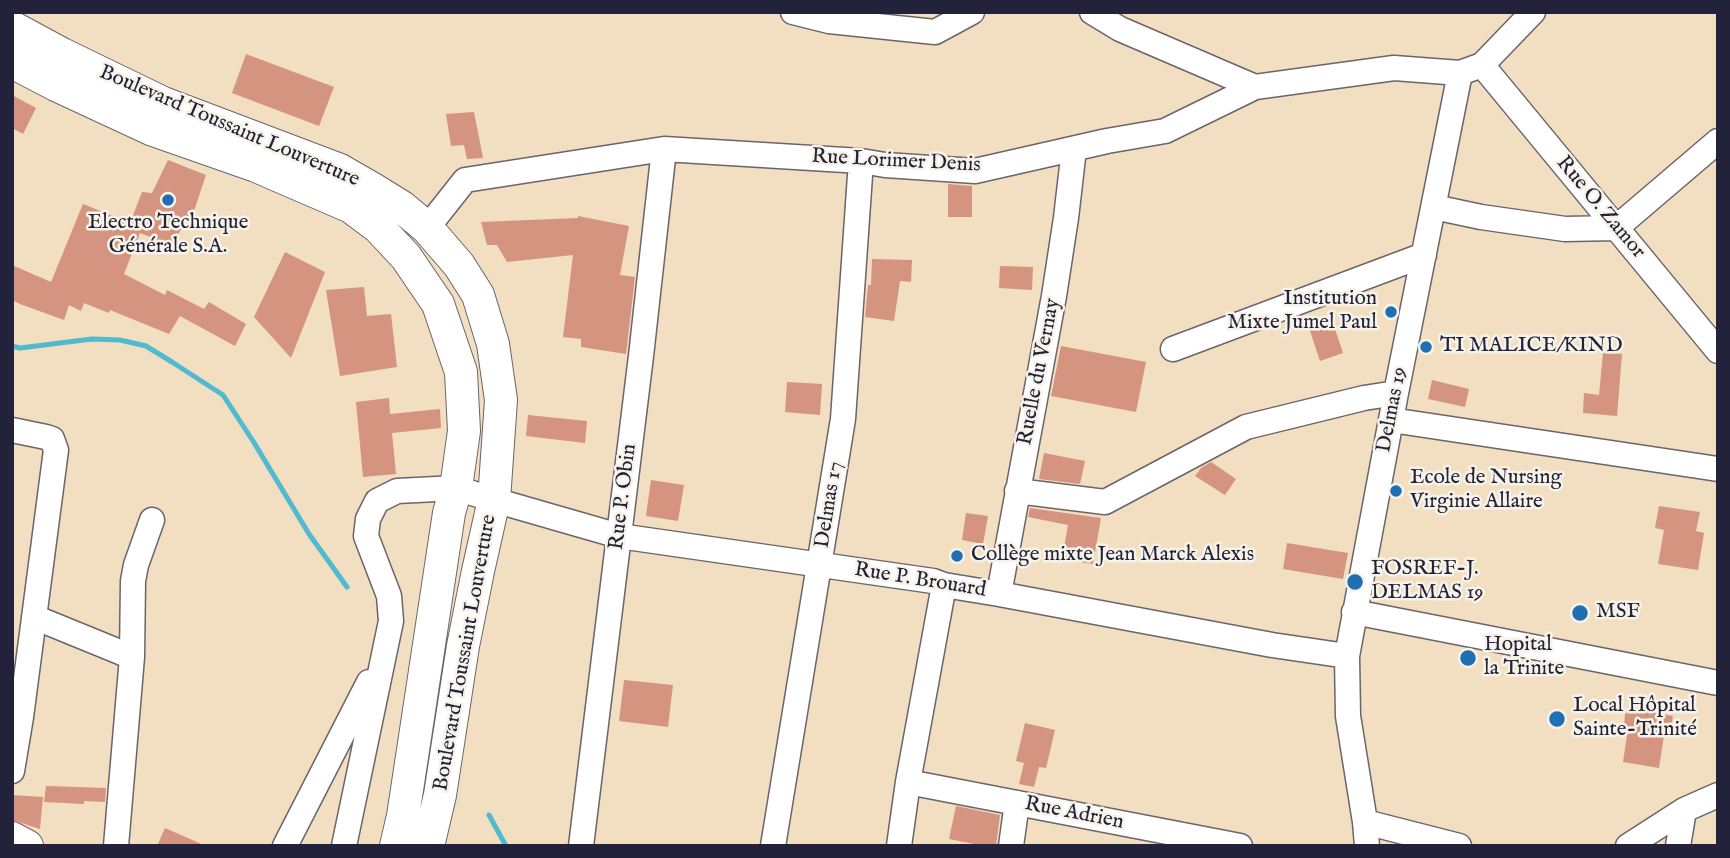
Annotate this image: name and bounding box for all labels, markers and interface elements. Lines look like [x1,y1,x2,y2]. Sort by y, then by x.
street label: Boulevard Toussaint Louverture [95,61,363,193]
street label: Rue Lorimer Denis [811,145,981,179]
street label: Rue O. Zamor [1550,152,1650,264]
marker: Electro Technique Générale S.A. [160,192,176,208]
place label: Electro Technique Générale S.A. [88,211,248,261]
place label: Institution Mixte Jumel Paul [1227,287,1377,337]
street label: Ruelle du Vernay [1013,296,1067,448]
marker: Institution Mixte Jumel Paul [1383,304,1399,320]
place label: TI MALICE/KIND [1440,334,1623,360]
marker: TI MALICE/KIND [1418,339,1434,355]
street label: Delmas 19 [1372,365,1414,455]
street label: Rue P. Obin [605,443,643,551]
street label: Delmas 17 [811,460,849,550]
place label: Ecole de Nursing Virginie Allaire [1410,466,1562,516]
marker: Ecole de Nursing Virginie Allaire [1388,483,1404,499]
street label: Boulevard Toussaint Louverture [429,513,503,793]
place label: Collège mixte Jean Marck Alexis [971,543,1254,569]
marker: Collège mixte Jean Marck Alexis [949,548,965,564]
place label: FOSREF-J. DELMAS 19 [1371,557,1483,607]
street label: Rue P. Brouard [852,558,988,604]
marker: FOSREF-J. DELMAS 19 [1345,572,1365,592]
place label: MSF [1596,600,1640,626]
marker: MSF [1570,603,1590,623]
place label: Hopital la Trinite [1484,633,1564,683]
marker: Hopital la Trinite [1458,648,1478,668]
place label: Local Hôpital Sainte-Trinité [1573,694,1697,744]
marker: Local Hôpital Sainte-Trinité [1547,709,1567,729]
street label: Rue Adrien [1022,792,1126,836]

